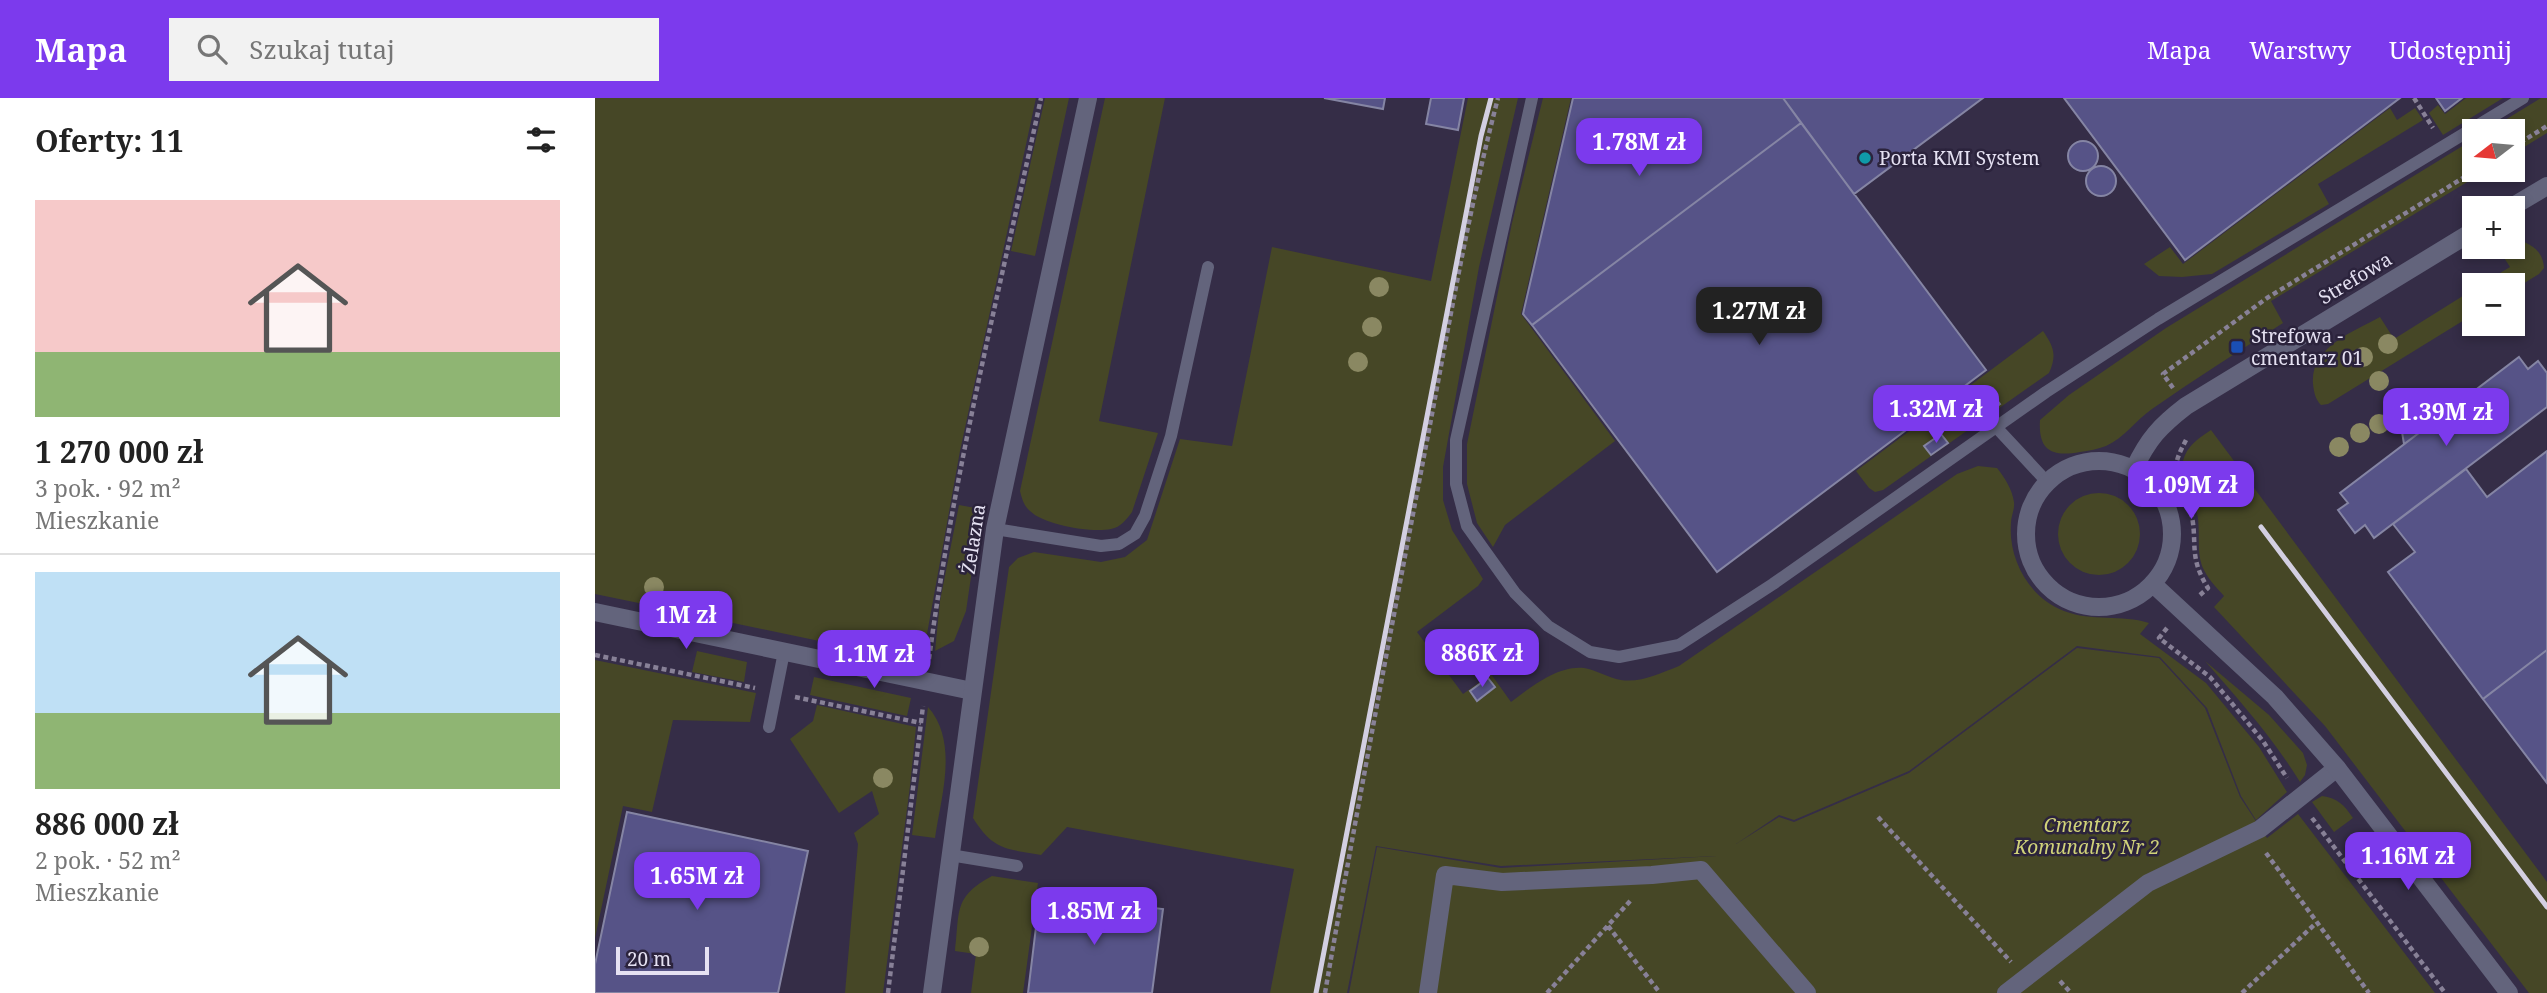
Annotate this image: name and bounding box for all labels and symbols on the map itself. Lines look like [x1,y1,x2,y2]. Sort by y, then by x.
pin: 1.78M zł [1567,118,1711,178]
north arrow [2462,119,2525,182]
place label: Porta KMI System [1879,145,2040,171]
marker: Porta KMI System [1857,150,1873,166]
street label: Strefowa [2314,246,2396,310]
pin: 1.27M zł [1687,288,1831,347]
place label: Strefowa - cmentarz 01 [2251,323,2363,371]
marker: Strefowa - cmentarz 01 [2229,339,2245,355]
pin: 1.32M zł [1864,386,2008,445]
pin: 1.39M zł [2374,388,2518,448]
pin: 1.09M zł [2119,462,2263,521]
street label: Żelazna [955,502,991,576]
pin: 1M zł [637,592,735,651]
pin: 1.1M zł [809,630,939,690]
pin: 886K zł [1417,630,1547,689]
park label: Cmentarz Komunalny Nr 2 [2013,812,2160,860]
pin: 1.16M zł [2336,832,2480,892]
pin: 1.65M zł [625,852,769,912]
pin: 1.85M zł [1022,888,1166,947]
scale bar [616,944,709,976]

